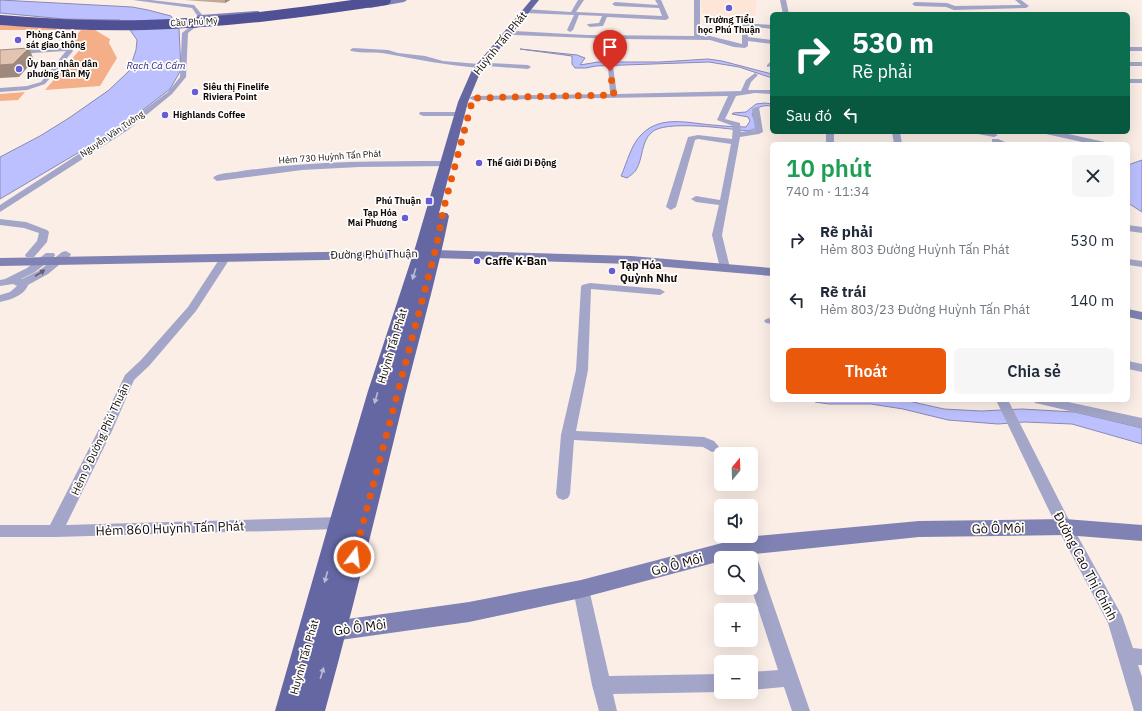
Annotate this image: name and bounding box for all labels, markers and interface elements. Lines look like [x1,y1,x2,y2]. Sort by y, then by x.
marker: Trường Tiểu học Phú Thuận [724,3,734,13]
street label: Huỳnh Tấn Phát [470,8,530,78]
place label: Trường Tiểu học Phú Thuận [698,14,760,35]
street label: Cầu Phú Mỹ [170,15,218,28]
text: 530 m [852,24,934,61]
icon: right [786,28,838,80]
place label: Phòng Cảnh sát giao thông [26,29,85,50]
pin [593,30,627,71]
marker: Phòng Cảnh sát giao thông [13,35,23,45]
icon: arrive [599,36,621,58]
place label: Ủy ban nhân dân phường Tân Mỹ [27,58,98,79]
water label: Rạch Cả Cấm [126,59,186,72]
text: Rẽ phải [852,60,912,83]
marker: Ủy ban nhân dân phường Tân Mỹ [14,64,24,74]
place label: Siêu thị Finelife Riviera Point [203,81,269,102]
marker: Siêu thị Finelife Riviera Point [190,87,200,97]
icon: left [840,104,862,126]
text: Sau đó [786,106,832,125]
street label: Nguyễn Văn Tưởng [78,108,146,159]
place label: Highlands Coffee [173,109,245,120]
marker: Highlands Coffee [160,110,170,120]
street label: Hẻm 730 Huỳnh Tấn Phát [278,147,382,166]
text: 10 phút [786,152,872,184]
button: close [1072,155,1114,197]
place label: Thế Giới Di Động [487,156,556,168]
marker: Thế Giới Di Động [474,158,484,168]
text: 740 m · 11:34 [786,183,869,200]
place label: Phú Thuận [376,195,421,206]
marker: Phú Thuận [424,196,434,206]
place label: Tạp Hóa Mai Phương [348,207,397,228]
marker: Tạp Hóa Mai Phương [400,213,410,223]
text: Rẽ phải [820,222,873,241]
icon: right [786,229,808,251]
text: 530 m [1070,231,1114,250]
text: Hẻm 803 Đường Huỳnh Tấn Phát [820,241,1010,258]
street label: Đường Phú Thuận [330,246,418,262]
place label: Caffe K-Ban [485,254,547,268]
marker: Caffe K-Ban [472,256,482,266]
place label: Tạp Hóa Quỳnh Như [620,258,678,285]
marker: Tạp Hóa Quỳnh Như [607,266,617,276]
one-way arrow [411,268,417,280]
one-way arrow [35,270,46,277]
text: Rẽ trái [820,282,866,301]
icon: left [786,289,808,311]
text: 140 m [1070,291,1114,310]
text: Hẻm 803/23 Đường Huỳnh Tấn Phát [820,301,1030,318]
street label: Huỳnh Tấn Phát [374,307,410,385]
button: Thoát [786,348,946,394]
button: Chia sẻ [954,348,1114,394]
street label: Hẻm 9 Đường Phú Thuận [68,381,132,497]
one-way arrow [373,393,379,405]
north arrow [714,447,758,491]
map controls [714,447,758,699]
button: sound [714,499,758,543]
street label: Đường Cao Thị Chính [1050,509,1121,624]
street label: Hẻm 860 Huỳnh Tấn Phát [95,517,245,540]
street label: Gò Ô Môi [971,520,1025,537]
position arrow [333,536,375,578]
street label: Gò Ô Môi [649,549,705,580]
button: search [714,551,758,595]
one-way arrow [323,572,329,584]
button: + [714,603,758,647]
street label: Gò Ô Môi [333,615,387,640]
street label: Huỳnh Tấn Phát [287,618,321,696]
button: − [714,655,758,699]
one-way arrow [319,667,325,679]

